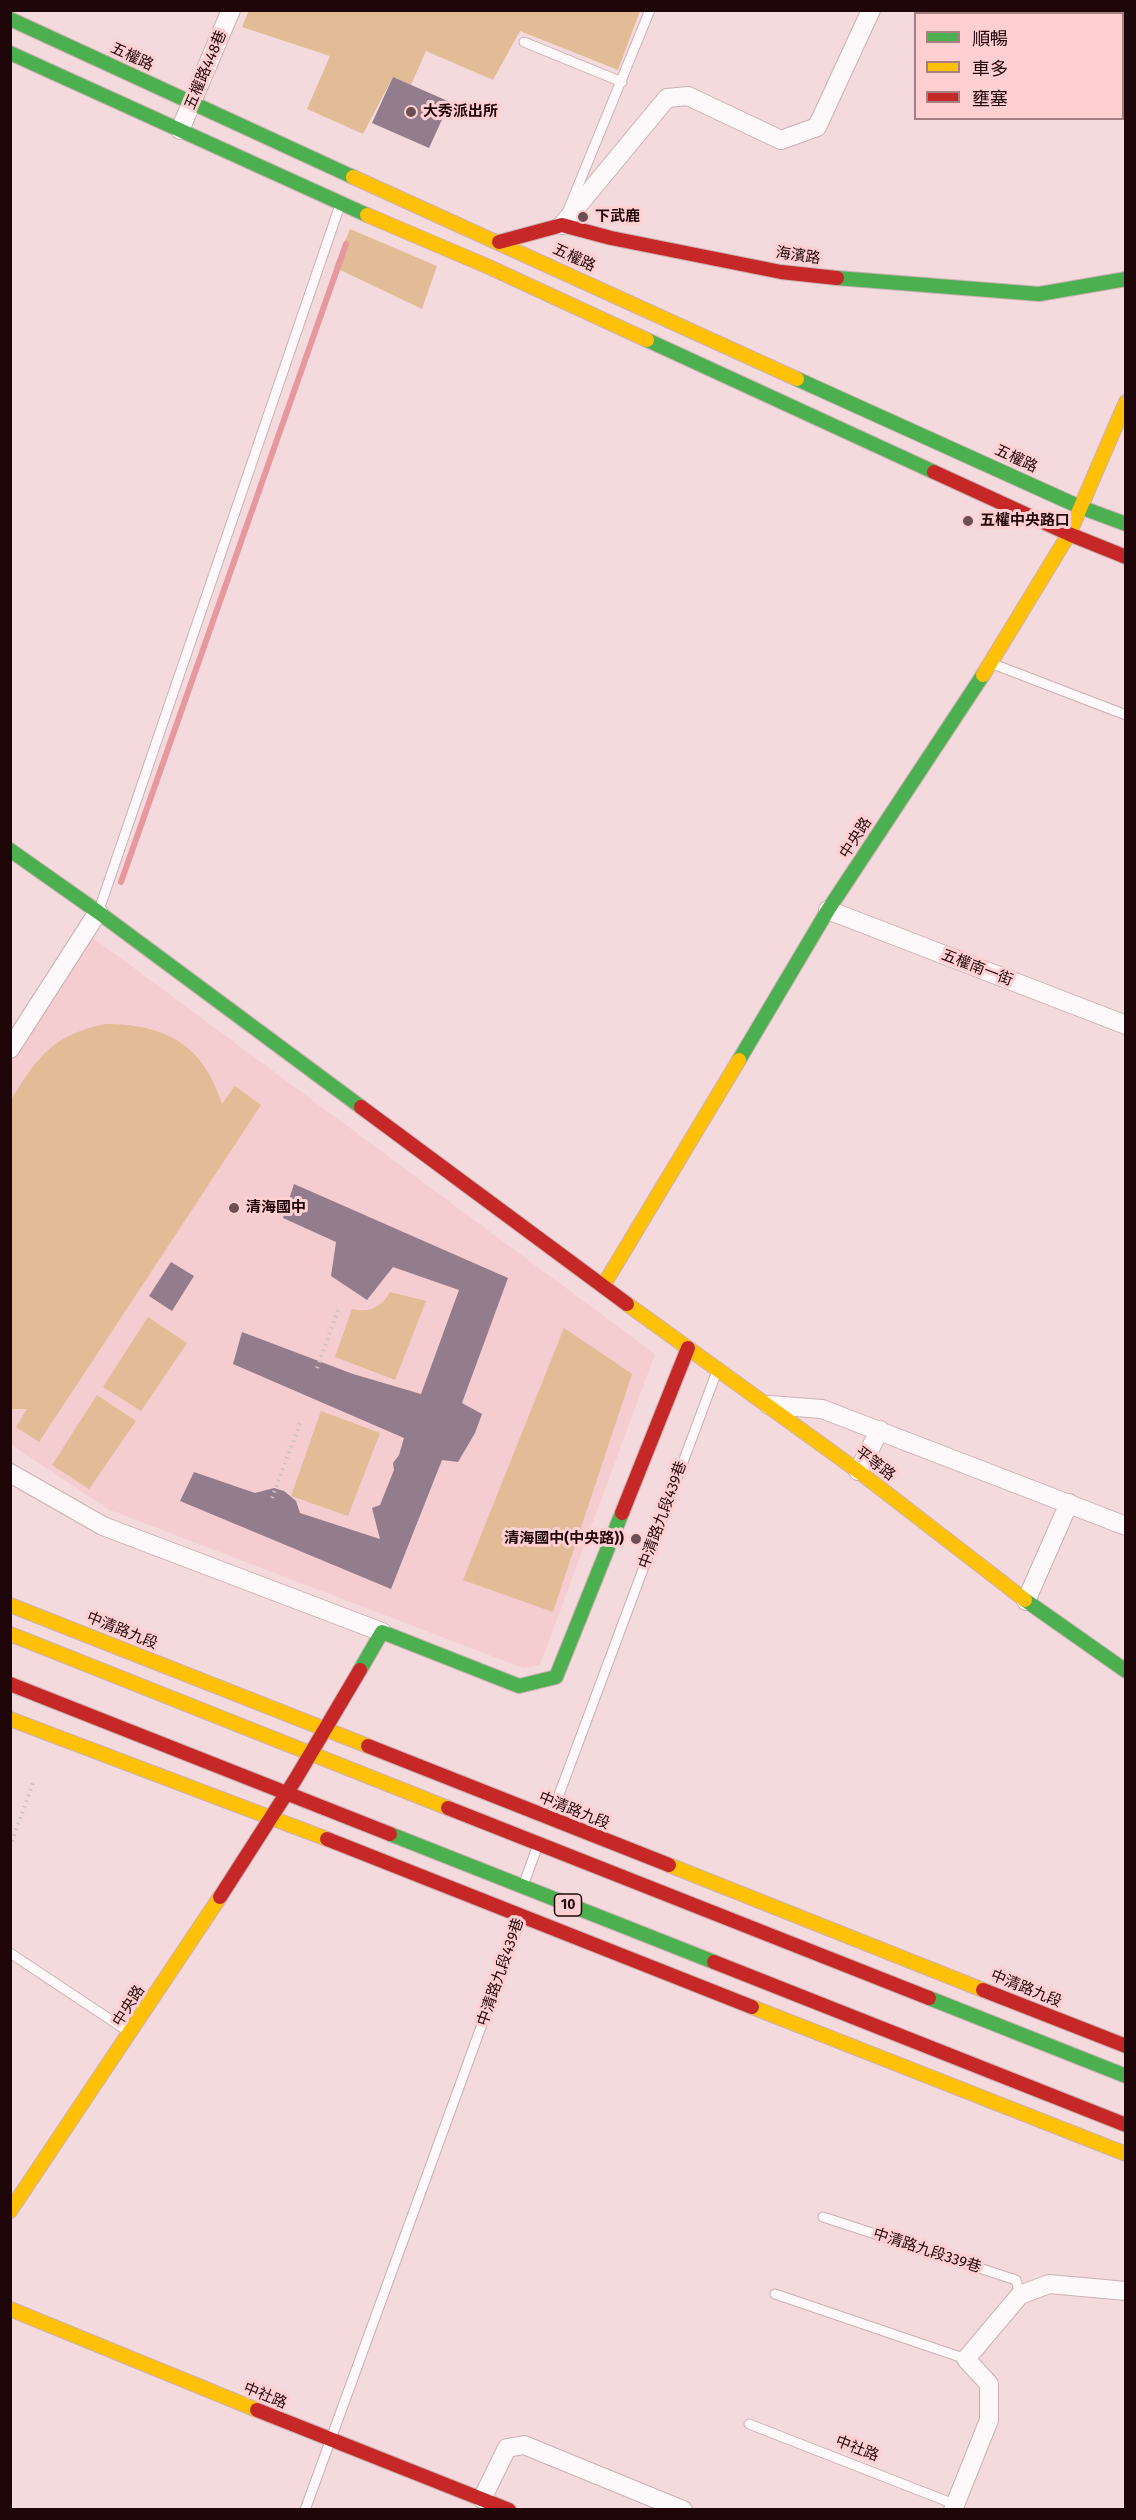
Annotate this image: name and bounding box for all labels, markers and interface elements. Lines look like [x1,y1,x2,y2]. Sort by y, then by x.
legend [914,12,1124,120]
street label: 五權路448巷 [181,28,231,112]
text: 順暢 [972,28,1008,50]
street label: 五權路 [108,39,156,75]
text: 車多 [972,58,1008,80]
text: 壅塞 [972,88,1008,110]
place label: 大秀派出所 [423,103,498,121]
marker: 大秀派出所 [404,105,418,119]
place label: 下武鹿 [595,208,640,226]
marker: 下武鹿 [576,210,590,224]
street label: 五權路 [550,240,598,276]
street label: 海濱路 [774,244,822,268]
street label: 五權路 [992,441,1040,477]
place label: 五權中央路口 [980,512,1070,530]
marker: 五權中央路口 [961,514,975,528]
street label: 中央路 [836,814,876,862]
street label: 五權南一街 [939,946,1015,990]
place label: 清海國中 [246,1199,306,1217]
marker: 清海國中 [227,1201,241,1215]
street label: 平等路 [852,1443,898,1485]
street label: 中清路九段439巷 [635,1459,691,1571]
place label: 清海國中(中央路)) [504,1530,624,1548]
marker: 清海國中(中央路)) [629,1532,643,1546]
street label: 中清路九段 [84,1609,160,1653]
street label: 中清路九段 [536,1789,612,1833]
road number: 10 [554,1894,582,1916]
street label: 中清路九段439巷 [474,1916,528,2028]
street label: 中清路九段 [988,1967,1064,2011]
street label: 中央路 [109,1982,149,2030]
street label: 中清路九段339巷 [871,2225,983,2277]
street label: 中社路 [241,2379,289,2413]
street label: 中社路 [833,2433,881,2465]

